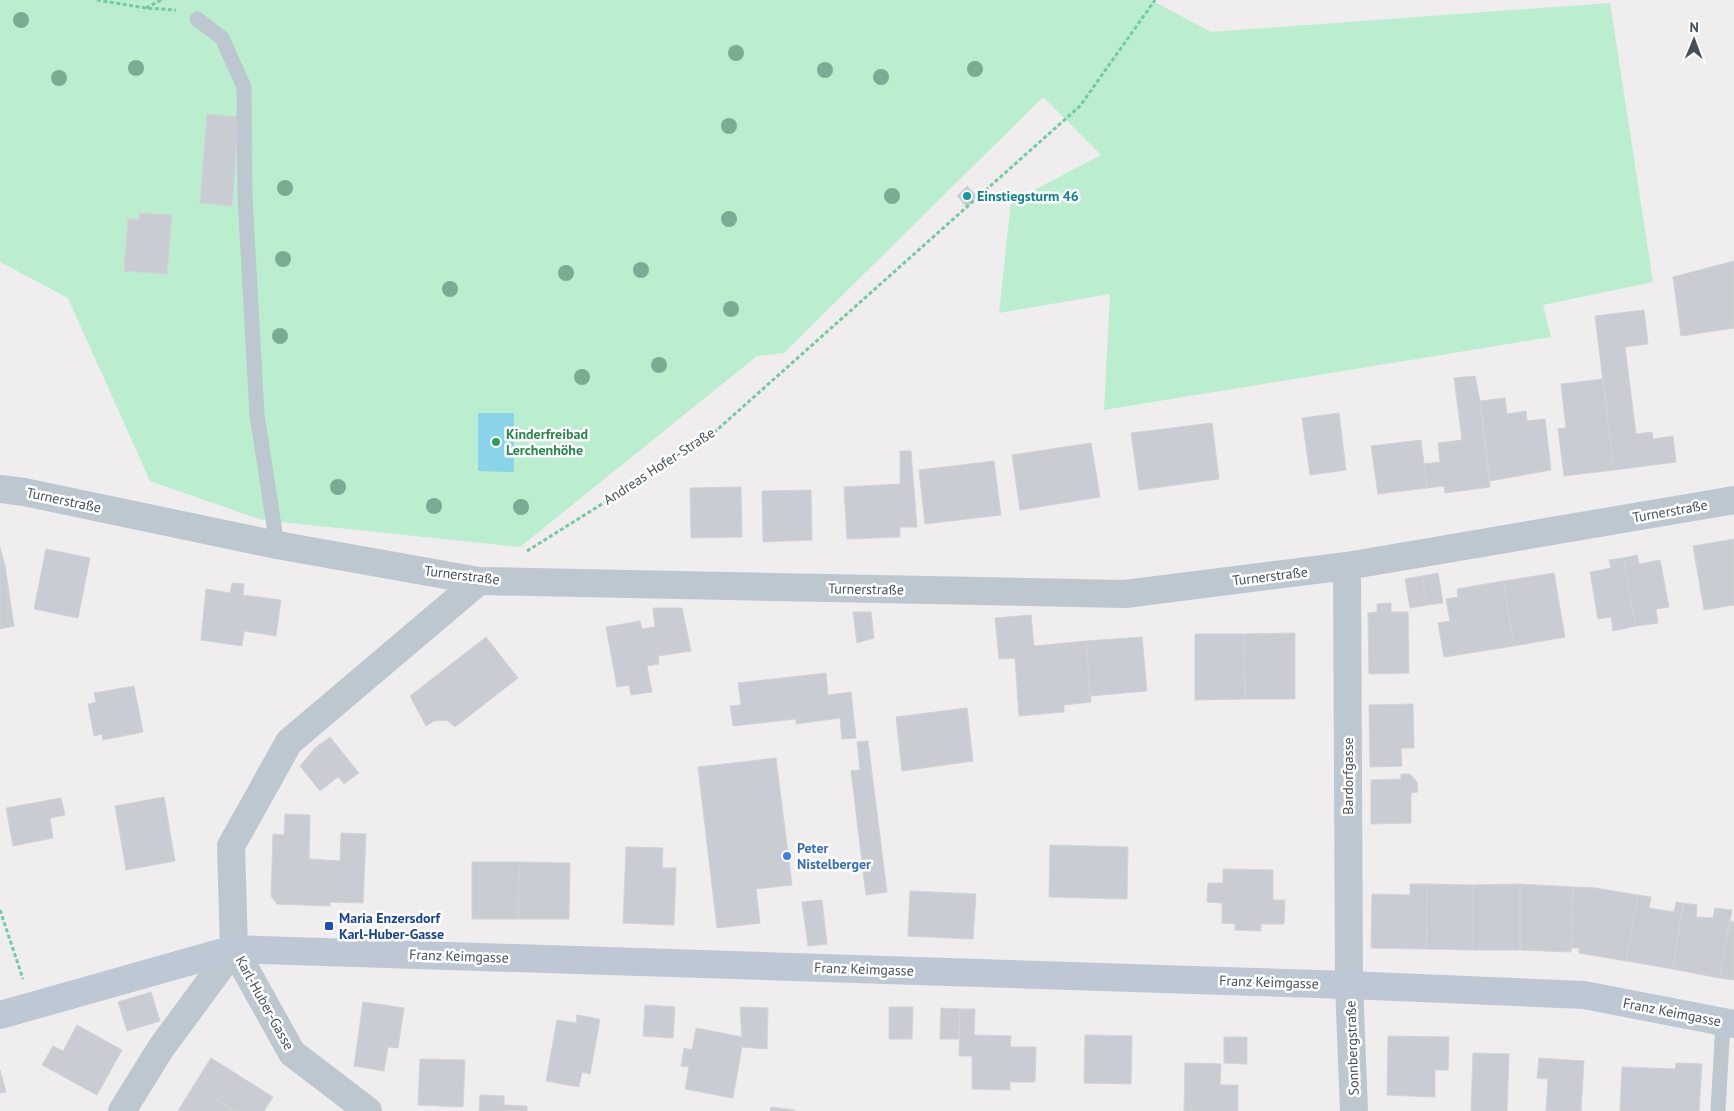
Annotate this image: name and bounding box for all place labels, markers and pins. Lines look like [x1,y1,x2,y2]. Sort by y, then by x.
place label: Einstiegsturm 46 [977,187,1079,205]
marker: Einstiegsturm 46 [961,190,973,202]
place label: Kinderfreibad Lerchenhöhe [506,425,588,459]
marker: Kinderfreibad Lerchenhöhe [490,436,502,448]
place label: Peter Nistelberger [797,839,871,873]
marker: Peter Nistelberger [781,850,793,862]
place label: Maria Enzersdorf Karl-Huber-Gasse [339,909,444,943]
marker: Maria Enzersdorf Karl-Huber-Gasse [323,920,335,932]

